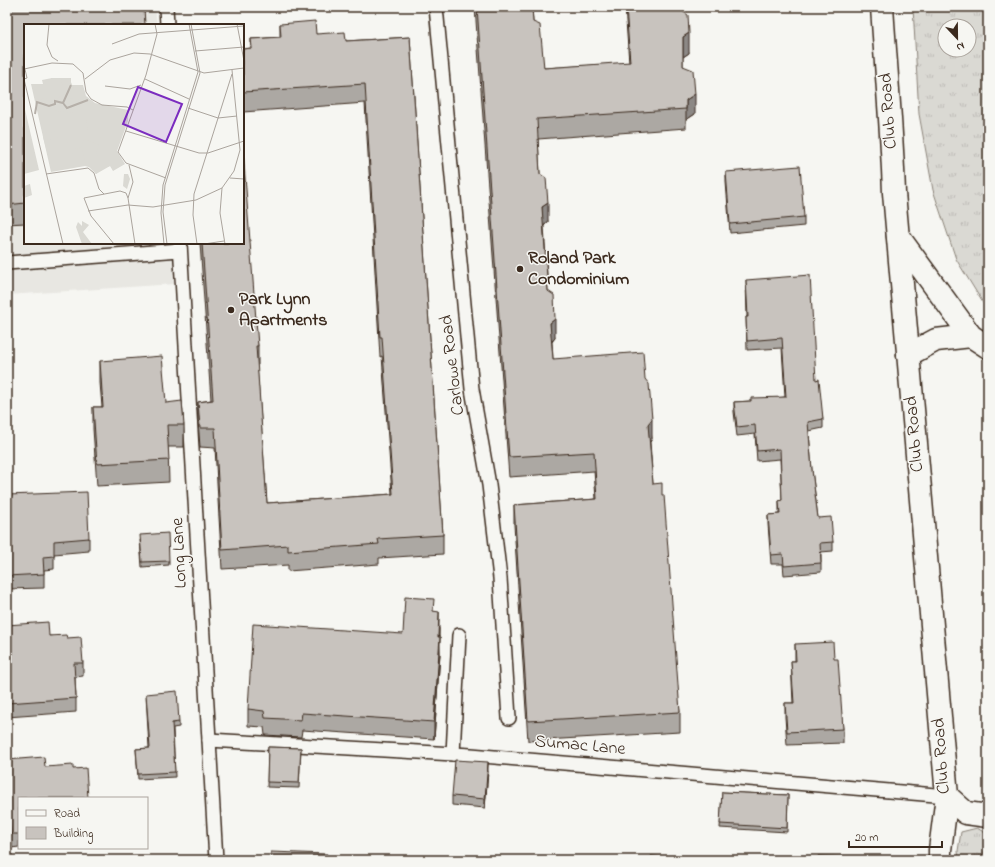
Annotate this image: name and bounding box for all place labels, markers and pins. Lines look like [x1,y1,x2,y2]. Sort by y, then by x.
place label: Roland Park Condominium [528,246,629,293]
marker: Roland Park Condominium [515,264,525,274]
place label: Park Lynn Apartments [239,287,327,334]
marker: Park Lynn Apartments [226,305,236,315]

